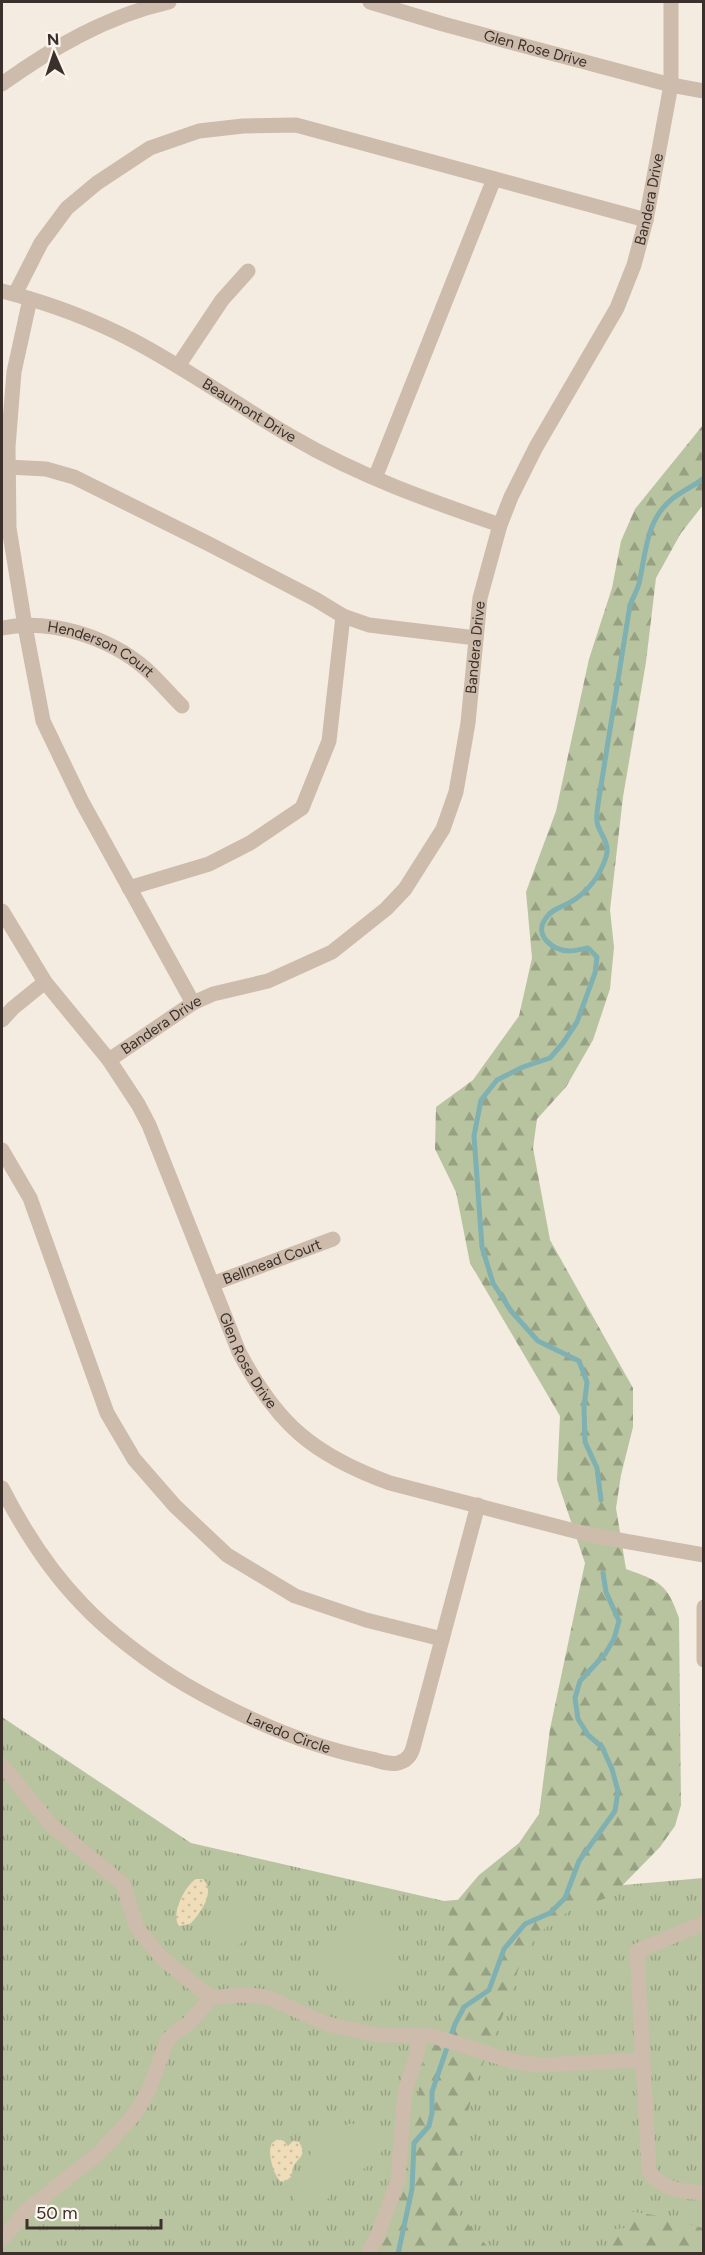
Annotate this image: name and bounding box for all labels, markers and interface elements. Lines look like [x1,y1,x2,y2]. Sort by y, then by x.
north arrow [24,24,84,84]
street label: Glen Rose Drive [482,26,589,71]
text: N [47,30,60,49]
street label: Bandera Drive [631,152,667,247]
street label: Beaumont Drive [199,374,299,446]
street label: Bandera Drive [462,600,489,695]
street label: Henderson Court [46,617,158,681]
street label: Bandera Drive [117,991,204,1058]
street label: Bellmead Court [220,1235,324,1288]
street label: Glen Rose Drive [215,1310,281,1412]
street label: Laredo Circle [243,1709,333,1757]
scale bar [27,2192,160,2230]
text: 50 m [36,2202,78,2224]

